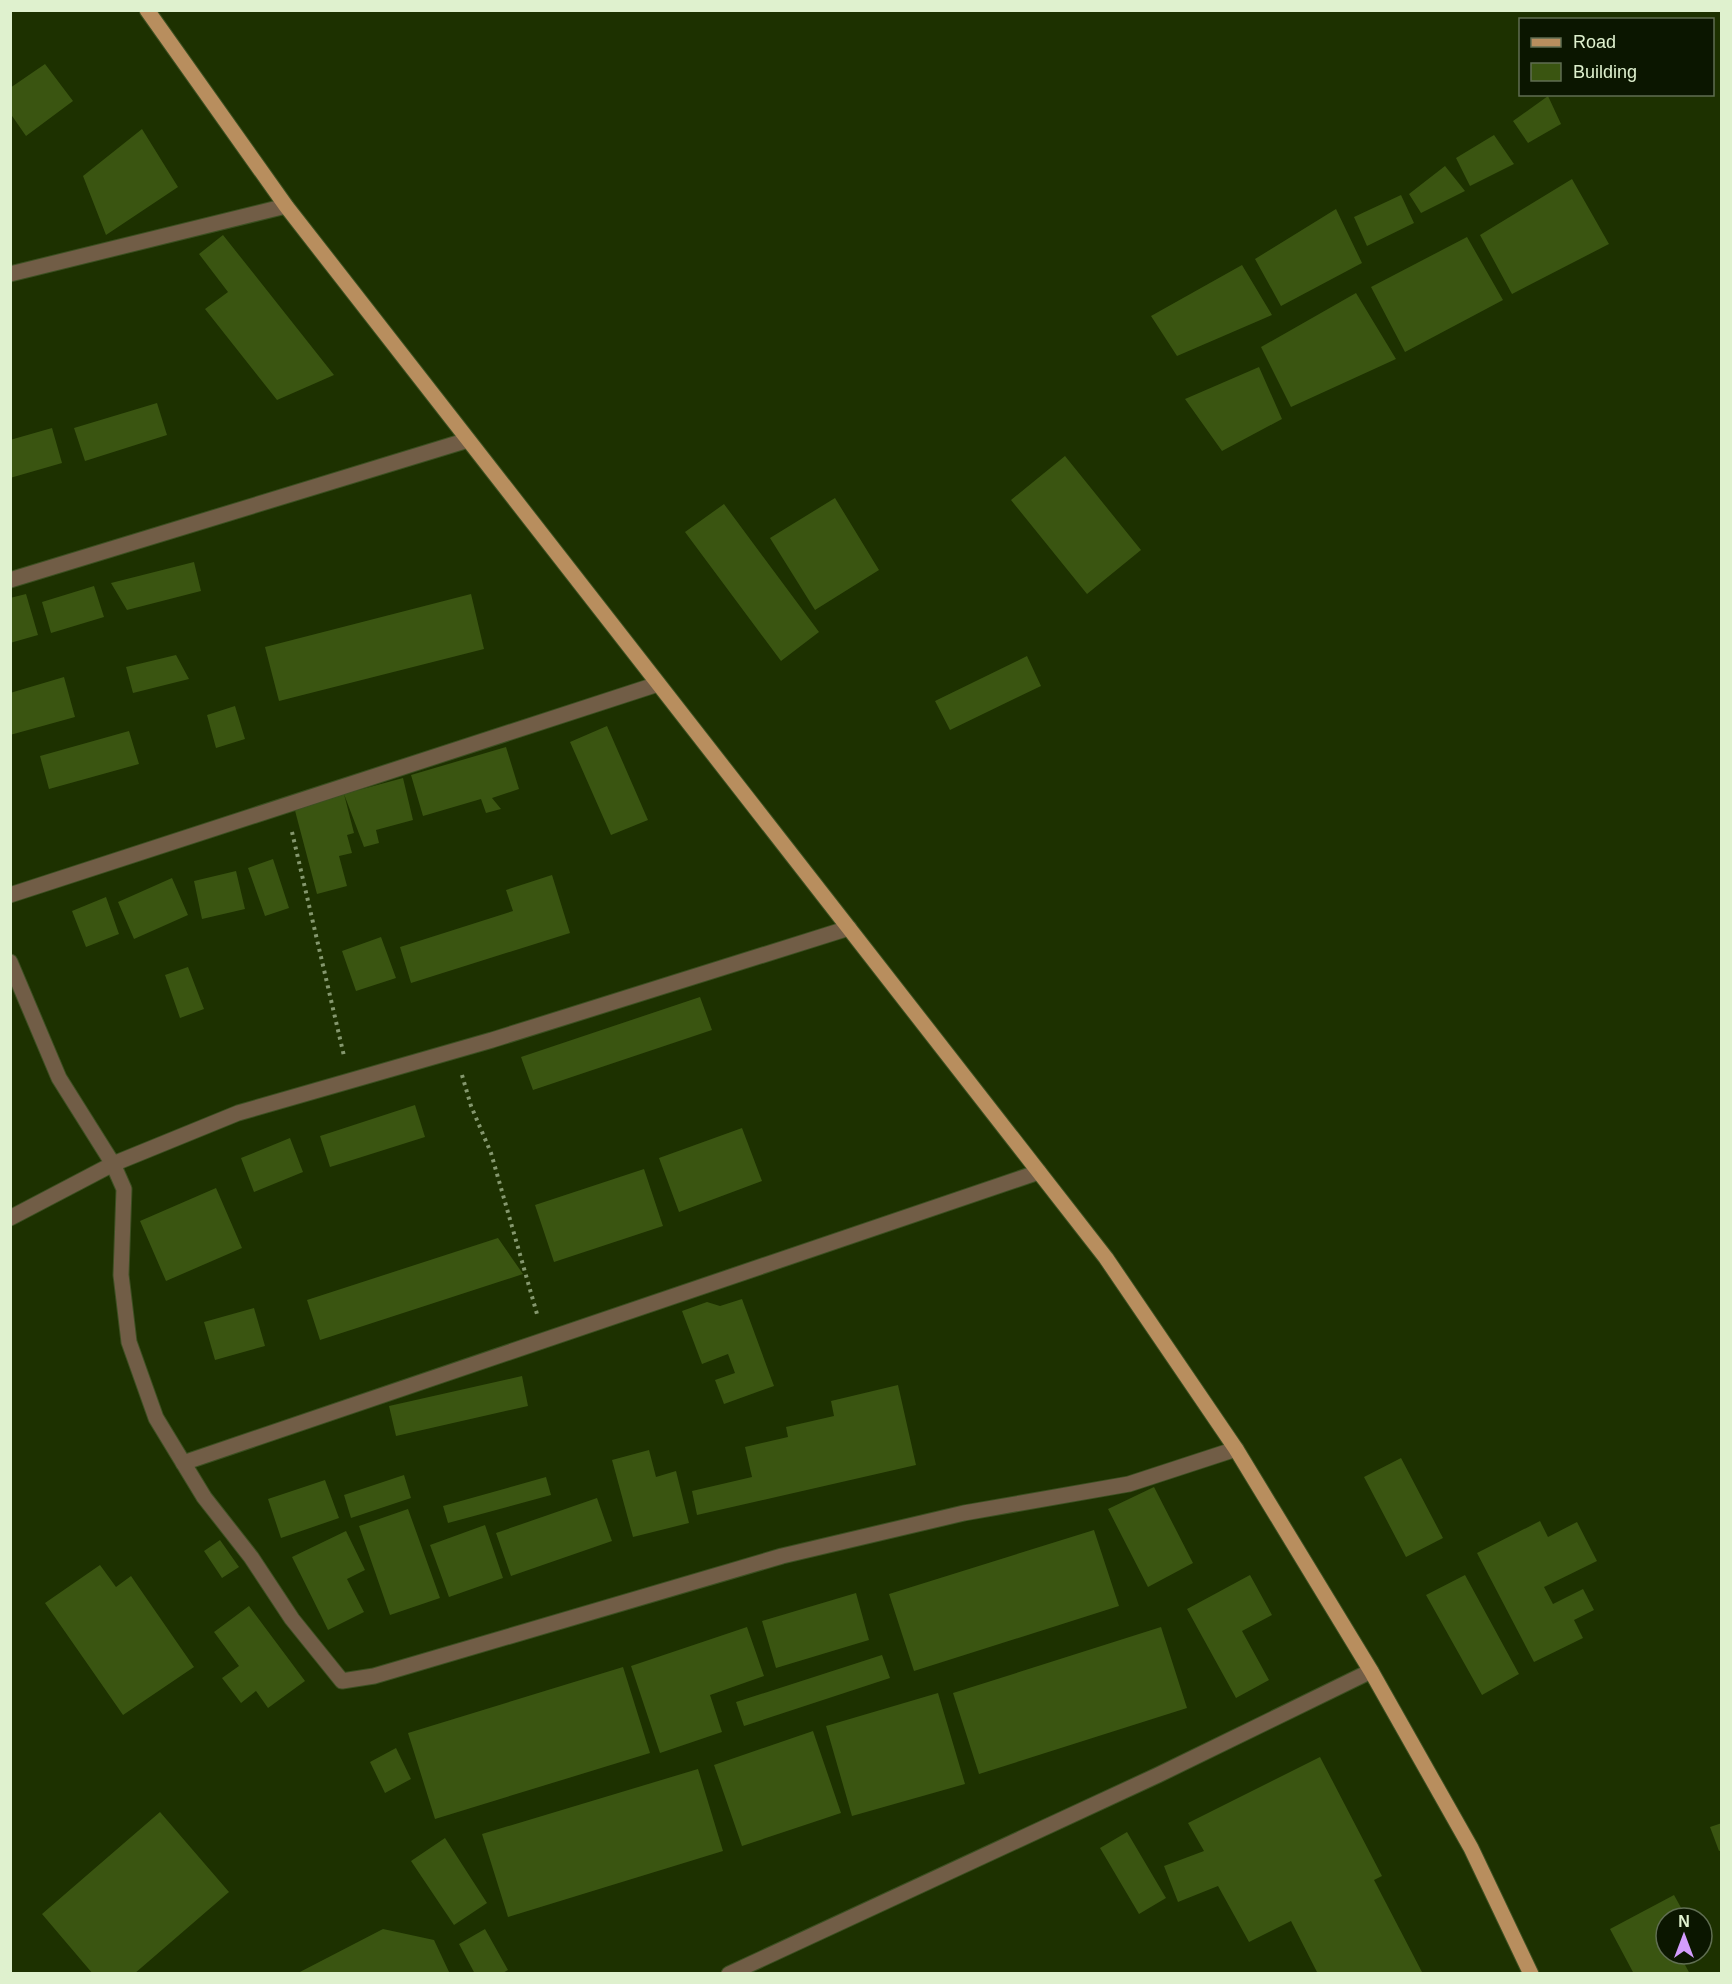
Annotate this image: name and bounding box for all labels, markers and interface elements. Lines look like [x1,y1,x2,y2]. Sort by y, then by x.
legend [1519,18,1714,96]
text: Road [1573,32,1616,52]
text: Building [1573,62,1637,82]
north arrow [1654,1906,1714,1966]
text: N [1678,1913,1690,1930]

